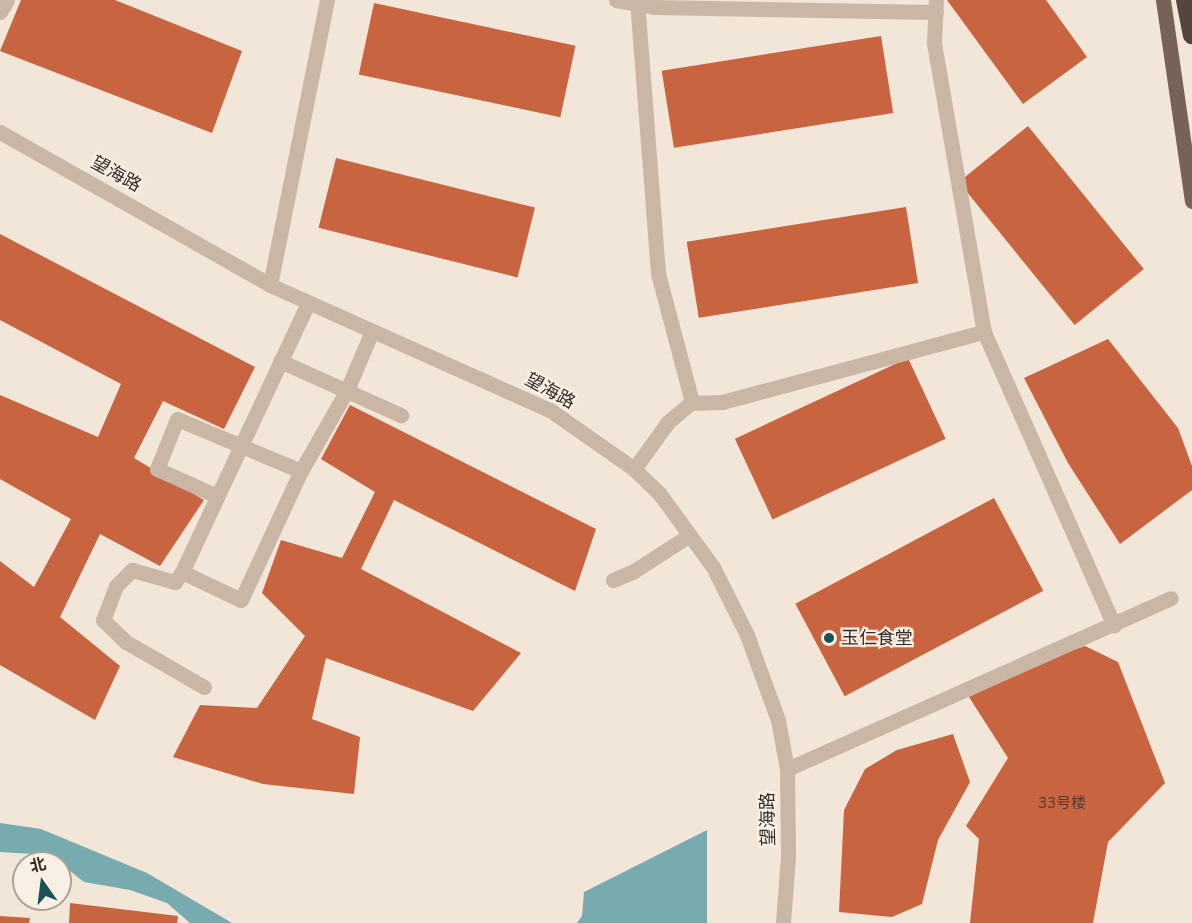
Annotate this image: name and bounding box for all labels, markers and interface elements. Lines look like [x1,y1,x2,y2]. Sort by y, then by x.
street label: 望海路 [87,151,145,197]
street label: 望海路 [521,368,579,414]
place label: 玉仁食堂 [841,627,913,649]
marker: 玉仁食堂 [822,631,836,645]
street label: 望海路 [757,792,779,846]
house number: 33号楼 [1038,795,1086,813]
north arrow [12,851,72,911]
text: 北 [28,853,49,878]

